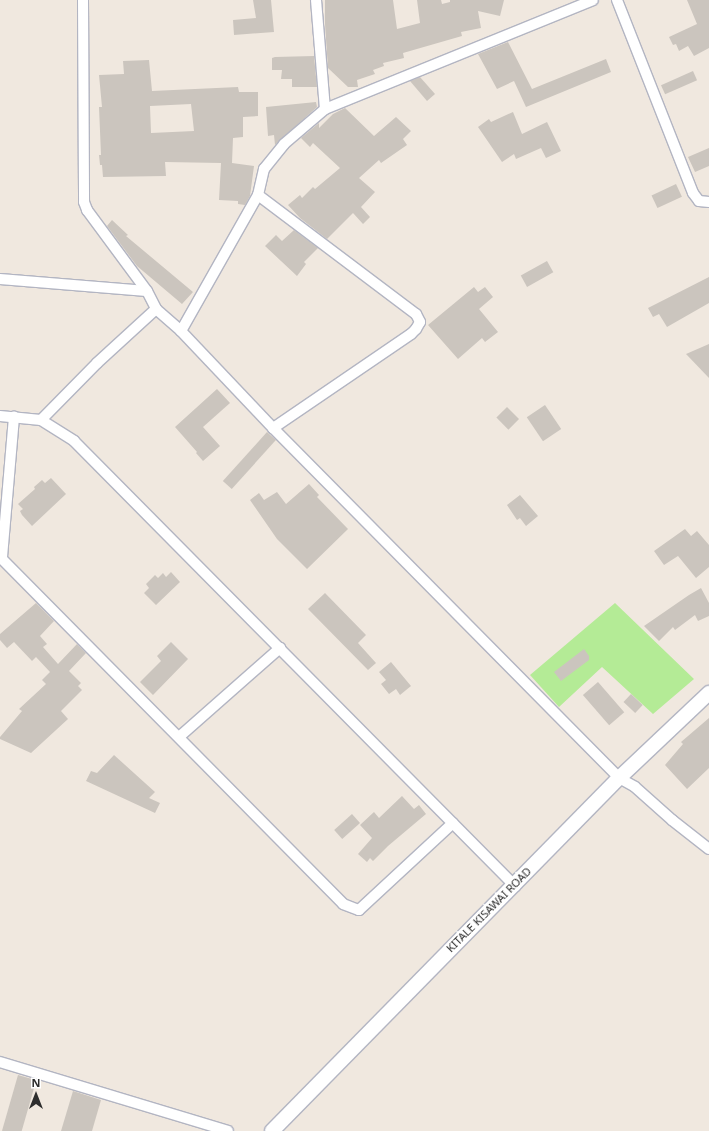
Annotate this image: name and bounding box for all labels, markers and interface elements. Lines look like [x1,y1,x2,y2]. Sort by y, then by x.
street label: KITALE KISAWAI ROAD [444,865,534,955]
north arrow [16,1075,56,1115]
text: N [32,1075,40,1090]

